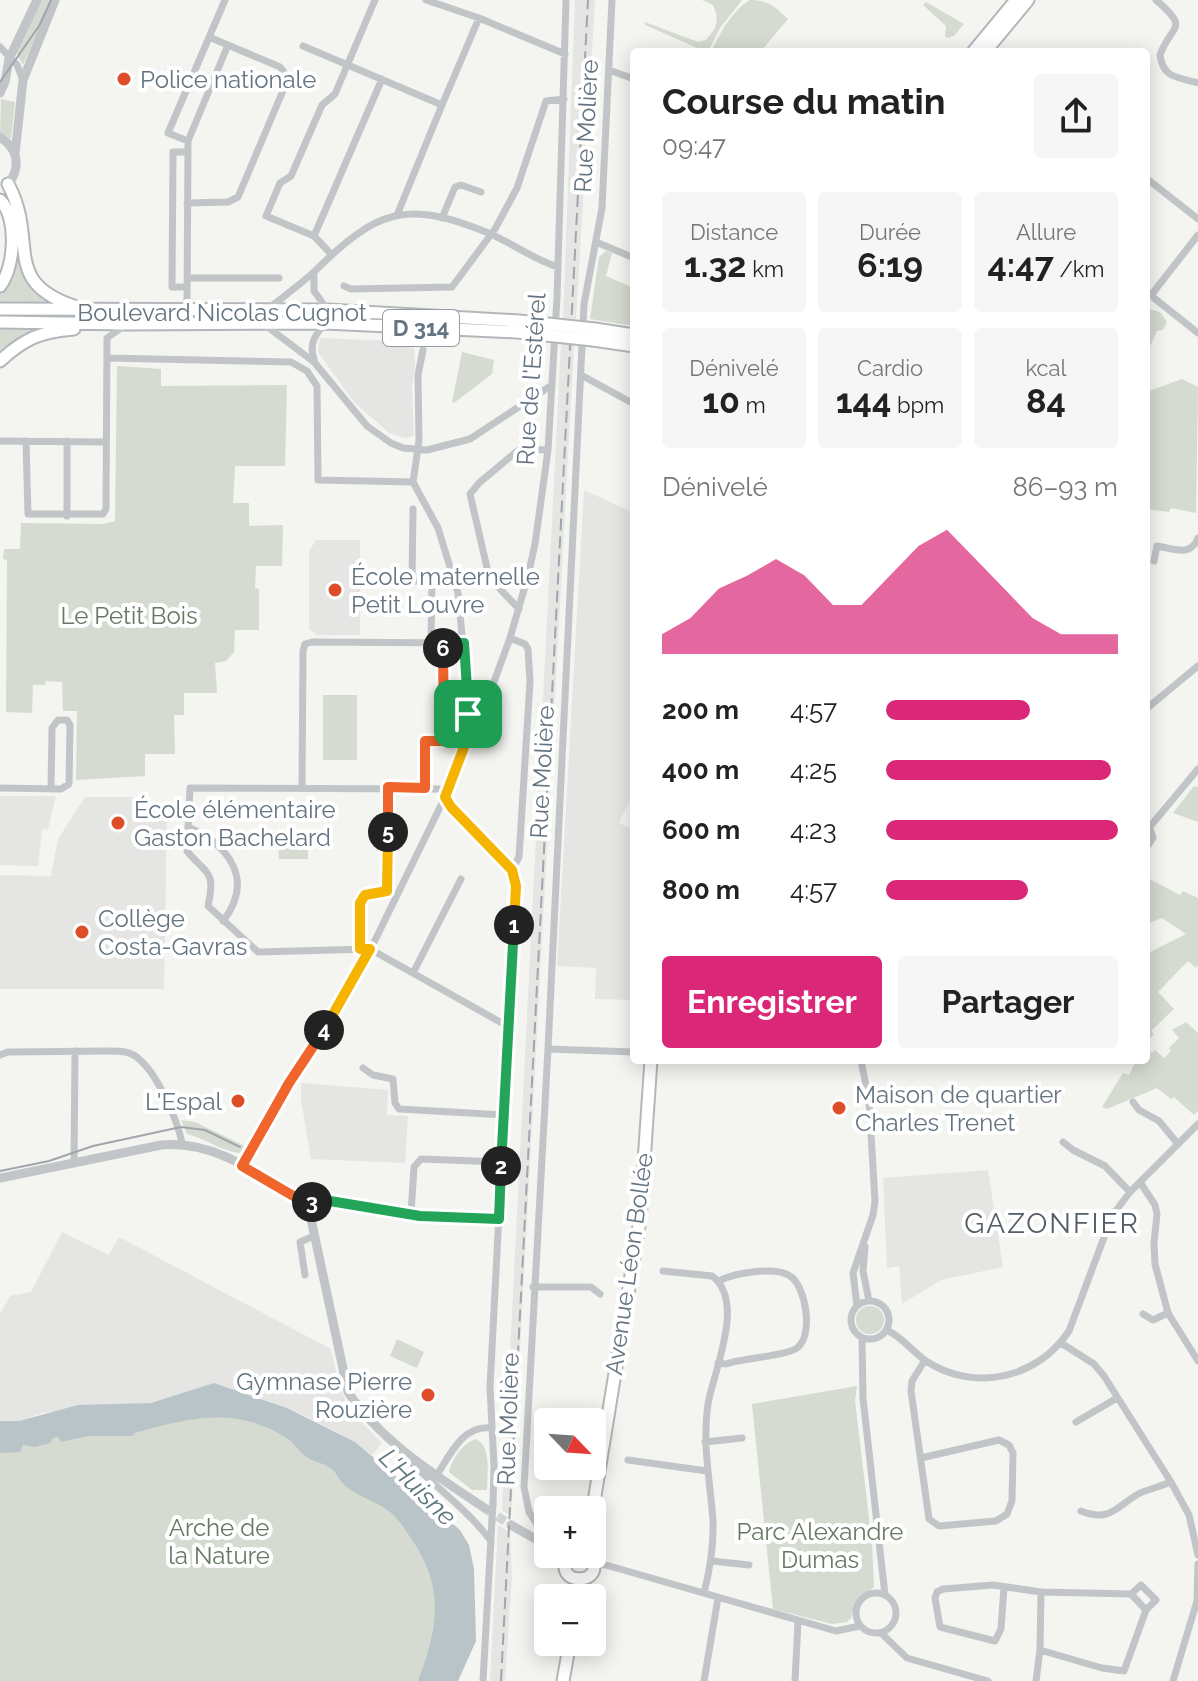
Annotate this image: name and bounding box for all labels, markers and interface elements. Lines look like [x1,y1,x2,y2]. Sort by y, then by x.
street label: Rue Molière [568,59,604,193]
place label: Police nationale [140,65,316,94]
marker: Police nationale [115,70,133,88]
button: share [1034,74,1118,158]
text: Course du matin [662,80,945,122]
text: 09:47 [662,131,726,161]
text: Distance [690,219,778,245]
text: Durée [859,219,921,245]
text: Allure [1016,219,1076,245]
text: 1.32 [684,245,747,285]
text: 6:19 [857,245,923,285]
text: 4:47 [987,245,1054,285]
text: km [747,256,784,282]
text: /km [1054,256,1105,282]
street label: Rue de l'Estérel [511,291,552,466]
street label: Boulevard Nicolas Cugnot [77,298,367,327]
road number: D 314 [383,310,459,346]
text: Dénivelé [689,355,779,381]
text: Cardio [857,355,923,381]
text: kcal [1025,355,1067,381]
text: 10 [702,381,740,421]
text: 144 [836,381,891,421]
text: 84 [1026,381,1066,421]
text: m [740,392,766,418]
text: bpm [891,392,944,418]
text: Dénivelé [662,472,768,502]
text: 86–93 m [1012,472,1118,502]
place label: École maternelle Petit Louvre [351,562,540,619]
marker: École maternelle Petit Louvre [326,581,344,599]
park label: Le Petit Bois [60,601,198,630]
pin: 6 [423,628,463,668]
text: 6 [436,635,450,661]
pin [434,680,502,748]
icon: arrive [446,692,490,736]
text: 200 m [662,695,739,725]
text: 4:57 [790,695,837,725]
street label: Rue Molière [524,705,560,839]
text: 400 m [662,755,739,785]
text: 4:25 [790,755,837,785]
place label: École élémentaire Gaston Bachelard [134,795,336,852]
pin: 5 [368,812,408,852]
marker: École élémentaire Gaston Bachelard [109,814,127,832]
text: 600 m [662,815,740,845]
text: 4:23 [790,815,837,845]
text: 5 [382,819,394,845]
text: 800 m [662,875,740,905]
text: 4:57 [790,875,837,905]
place label: Collège Costa-Gavras [98,904,247,961]
pin: 1 [494,905,534,945]
text: 1 [509,912,519,938]
marker: Collège Costa-Gavras [73,923,91,941]
button: Enregistrer [662,956,882,1048]
button: Partager [898,956,1118,1048]
pin: 4 [304,1010,344,1050]
text: 4 [318,1017,330,1043]
place label: Maison de quartier Charles Trenet [855,1080,1062,1137]
place label: L'Espal [145,1087,222,1116]
marker: L'Espal [229,1092,247,1110]
marker: Maison de quartier Charles Trenet [830,1099,848,1117]
pin: 2 [481,1146,521,1186]
street label: Avenue Léon Bollée [599,1151,659,1377]
text: 2 [495,1153,507,1179]
pin: 3 [292,1182,332,1222]
text: 3 [306,1189,318,1215]
district label: GAZONFIER [964,1207,1140,1240]
street label: Rue Molière [491,1352,525,1486]
place label: Gymnase Pierre Rouzière [236,1367,412,1424]
marker: Gymnase Pierre Rouzière [419,1386,437,1404]
north arrow [534,1408,606,1480]
map controls [534,1408,606,1656]
water label: L'Huisne [373,1442,463,1532]
button: + [534,1496,606,1568]
park label: Arche de la Nature [168,1513,270,1570]
park label: Parc Alexandre Dumas [737,1517,903,1574]
button: − [534,1584,606,1656]

